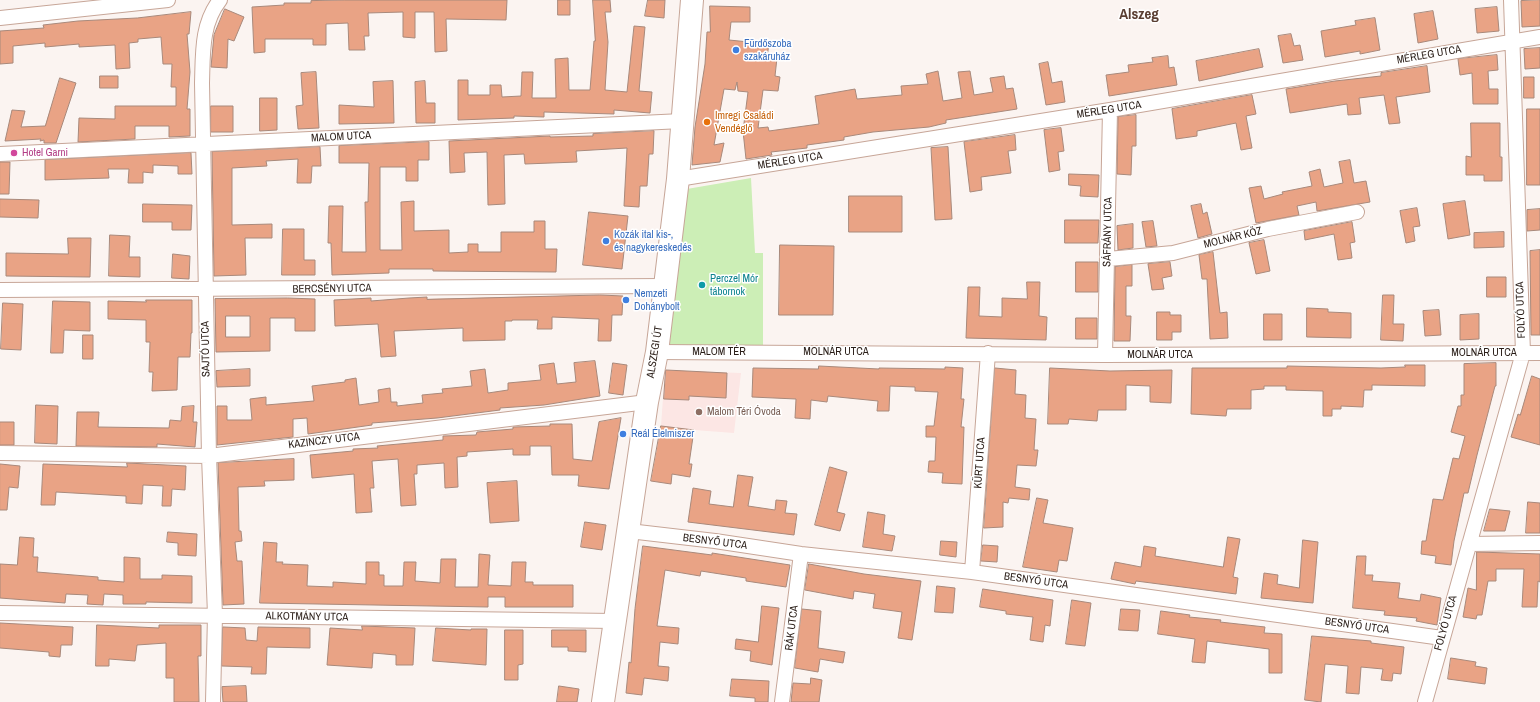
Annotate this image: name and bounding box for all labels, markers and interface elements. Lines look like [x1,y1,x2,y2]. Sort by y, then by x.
district label: Alszeg [1119,6,1159,24]
place label: Fürdőszoba szakáruház [744,37,792,63]
street label: MÉRLEG UTCA [1396,43,1462,67]
marker: Fürdőszoba szakáruház [731,45,741,55]
street label: MÉRLEG UTCA [1076,98,1142,122]
place label: Imregi Családi Vendéglő [715,109,774,135]
marker: Imregi Családi Vendéglő [702,117,712,127]
street label: MALOM UTCA [311,129,371,145]
place label: Hotel Garni [22,146,68,160]
marker: Hotel Garni [9,148,19,158]
street label: MÉRLEG UTCA [757,149,823,173]
street label: SÁFRÁNY UTCA [1101,197,1115,267]
street label: MOLNÁR KÖZ [1202,224,1264,252]
place label: Kozák ital kis-, és nagykereskedés [614,228,692,254]
marker: Kozák ital kis-, és nagykereskedés [601,236,611,246]
place label: Perczel Mór tábornok [710,272,758,298]
marker: Perczel Mór tábornok [697,280,707,290]
street label: FOLYÓ UTCA [1513,281,1529,339]
street label: BERCSÉNYI UTCA [292,282,372,296]
place label: Nemzeti Dohánybolt [634,287,680,313]
marker: Nemzeti Dohánybolt [621,295,631,305]
street label: SAJTÓ UTCA [199,321,213,377]
street label: ALSZEGI ÚT [644,325,666,379]
street label: MALOM TÉR [692,345,746,359]
street label: MOLNÁR UTCA [803,345,869,359]
street label: MOLNÁR UTCA [1451,346,1517,360]
street label: MOLNÁR UTCA [1127,348,1193,362]
place label: Malom Téri Óvoda [707,405,781,419]
marker: Malom Téri Óvoda [694,407,704,417]
place label: Reál Élelmiszer [631,427,694,441]
marker: Reál Élelmiszer [618,429,628,439]
street label: KAZINCZY UTCA [288,430,360,452]
street label: KÜRT UTCA [972,437,988,489]
street label: BESNYŐ UTCA [682,532,748,552]
street label: BESNYŐ UTCA [1003,570,1069,592]
street label: FOLYÓ UTCA [1432,594,1460,652]
street label: RÁK UTCA [783,605,801,651]
street label: ALKOTMÁNY UTCA [266,610,348,624]
street label: BESNYŐ UTCA [1324,615,1390,637]

